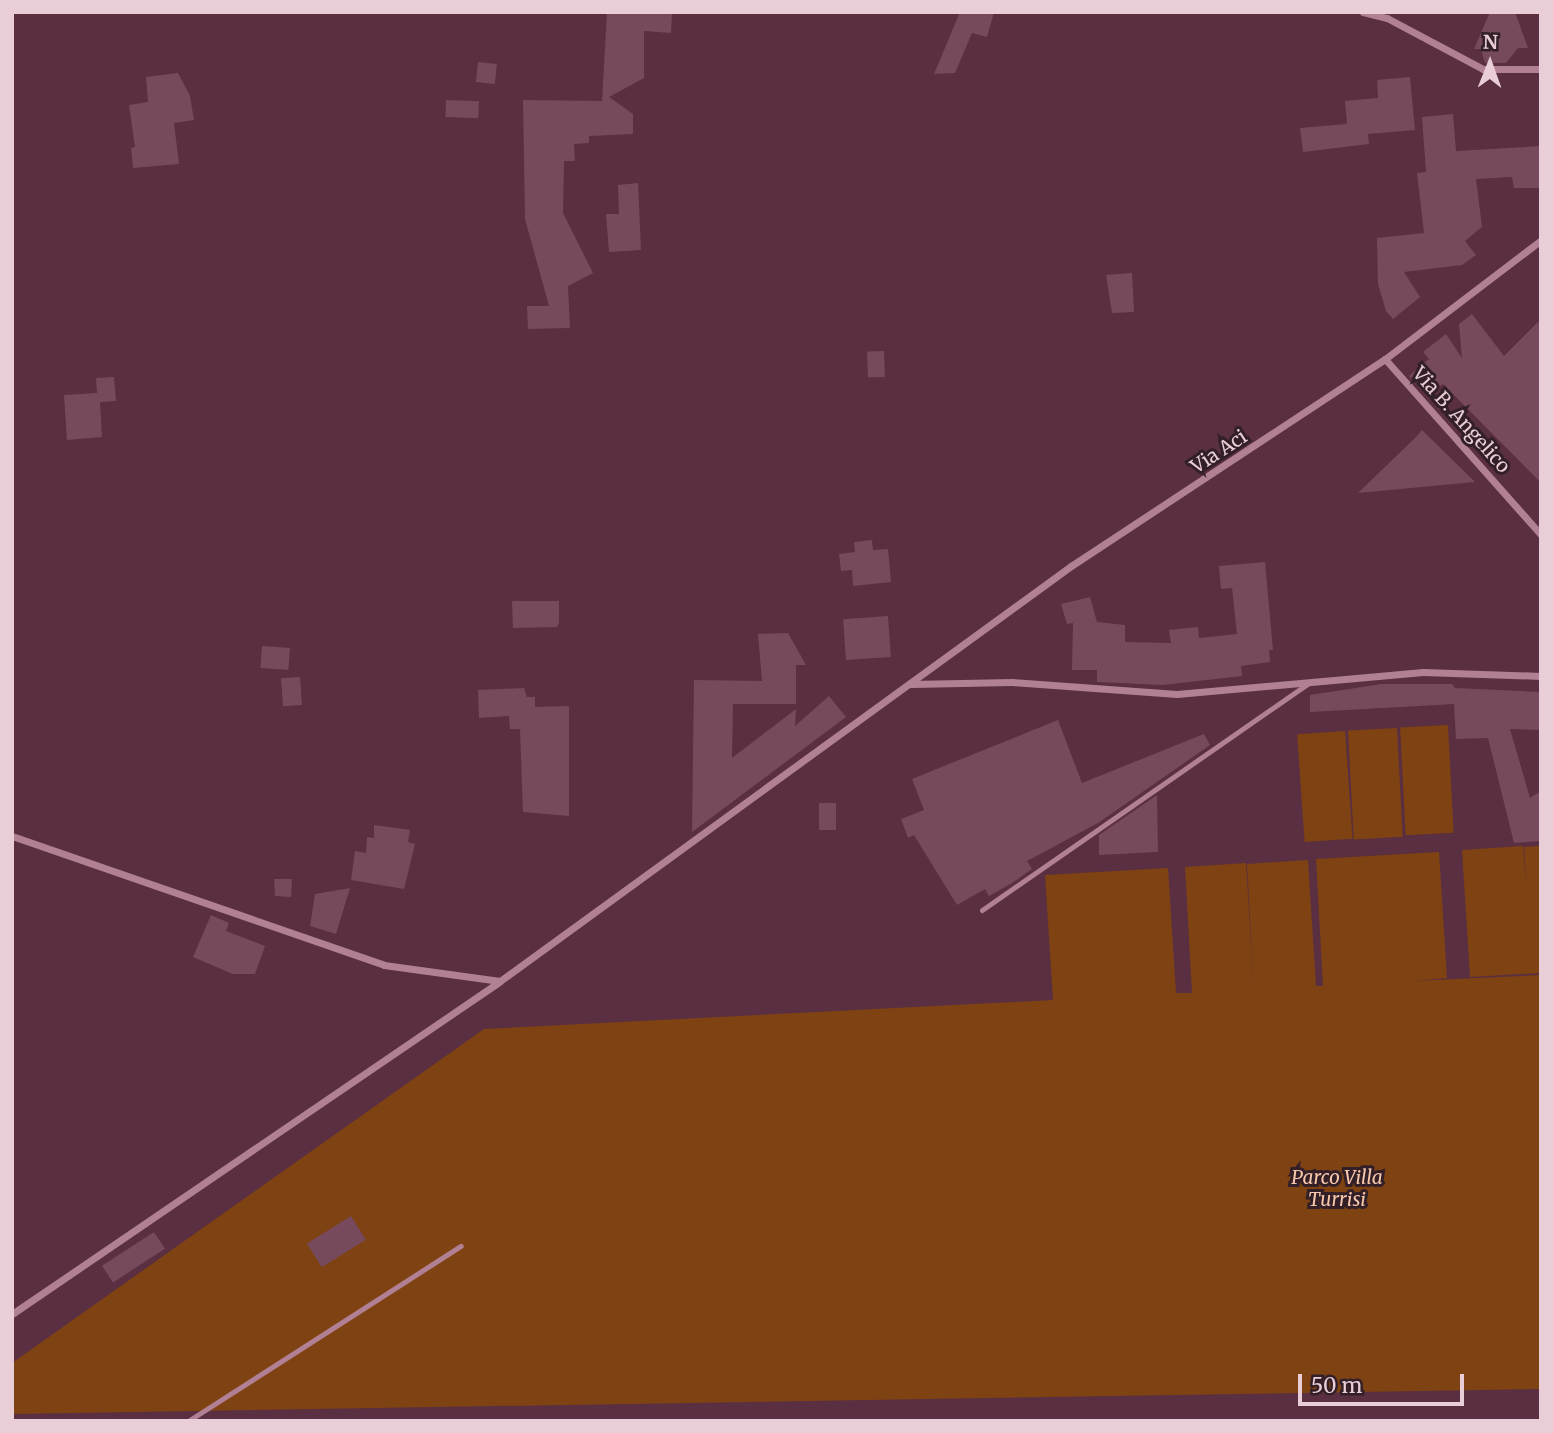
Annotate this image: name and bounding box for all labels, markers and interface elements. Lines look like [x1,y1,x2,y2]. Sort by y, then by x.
north arrow [1455,28,1525,98]
text: N [1483,30,1498,54]
street label: Via B. Angelico [1407,362,1515,478]
street label: Via Aci [1187,425,1251,479]
park label: Parco Villa Turrisi [1291,1167,1383,1211]
scale bar [1301,1360,1467,1404]
text: 50 m [1311,1372,1362,1399]

